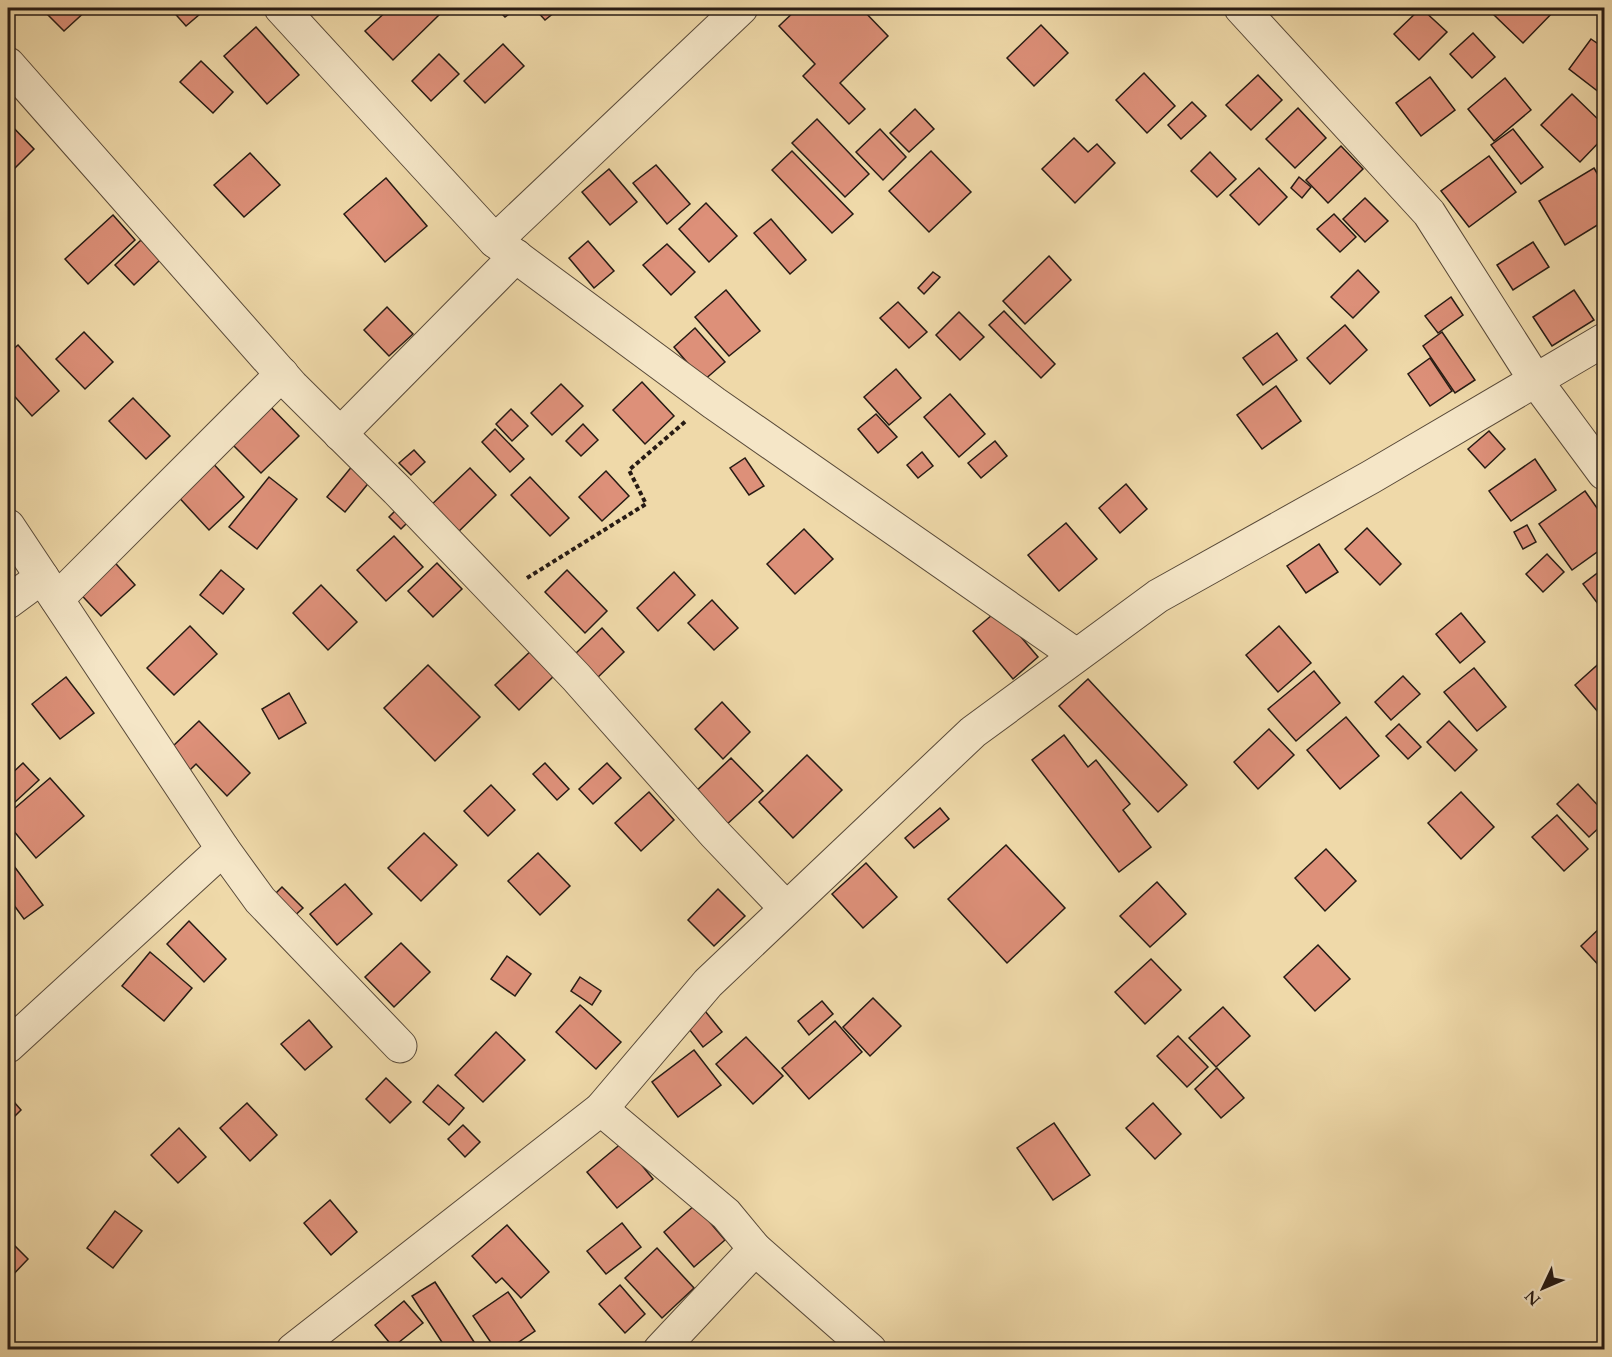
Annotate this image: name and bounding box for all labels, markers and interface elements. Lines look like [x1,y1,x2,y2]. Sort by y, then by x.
north arrow [1513,1258,1573,1318]
text: N [1520,1285,1546,1310]

